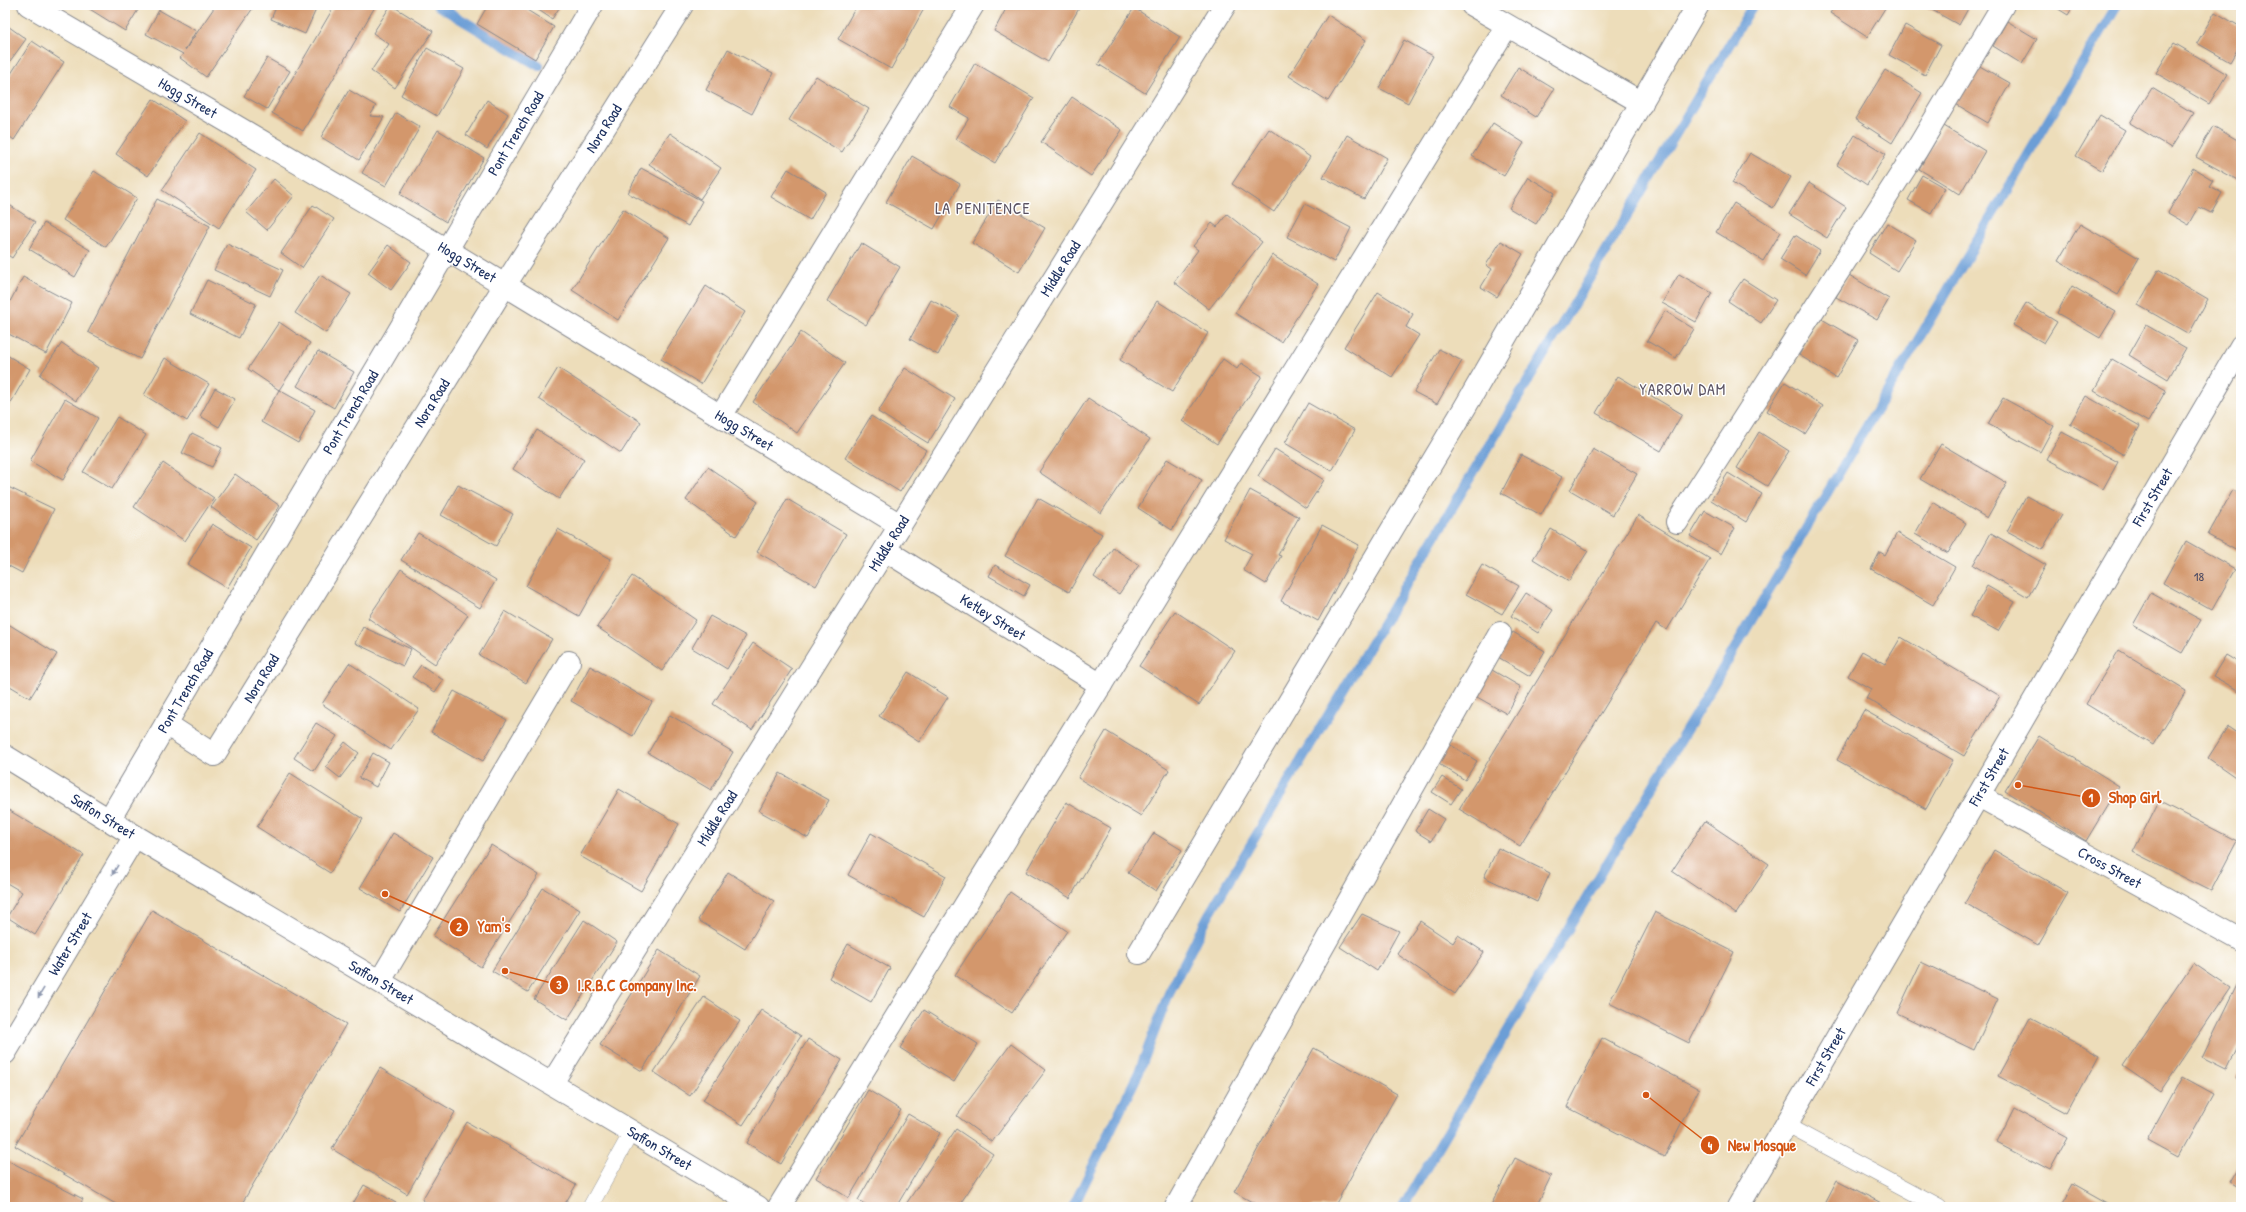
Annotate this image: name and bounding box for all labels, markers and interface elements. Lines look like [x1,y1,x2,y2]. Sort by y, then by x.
street label: Hogg Street [155,72,222,123]
street label: Pont Trench Road [482,87,549,179]
street label: Nora Road [580,100,627,157]
district label: LA PENITENCE [935,197,1031,219]
street label: Hogg Street [434,236,501,288]
street label: Middle Road [1035,236,1085,300]
street label: Pont Trench Road [317,366,383,458]
street label: Nora Road [408,374,455,431]
district label: YARROW DAM [1640,378,1726,400]
street label: Hogg Street [711,404,778,456]
street label: First Street [2126,463,2178,531]
street label: Middle Road [863,511,914,575]
house number: 18 [2194,567,2205,585]
street label: Ketley Street [956,588,1031,646]
street label: Pont Trench Road [152,645,218,737]
street label: Nora Road [238,650,284,707]
street label: First Street [1963,743,2014,811]
callout: Shop Girl [2081,784,2170,812]
street label: Middle Road [691,786,742,850]
text: Shop Girl [2109,786,2162,809]
street label: Saffon Street [67,788,140,844]
text: 1 [2089,789,2094,806]
street label: Cross Street [2074,841,2146,894]
one-way arrow [112,864,119,876]
street label: Water Street [43,907,97,979]
callout: Yam's [449,913,518,941]
text: Yam's [477,915,511,937]
text: 2 [456,918,462,935]
street label: Saffon Street [345,955,418,1010]
callout: I.R.B.C Company Inc. [549,971,705,999]
text: I.R.B.C Company Inc. [577,974,697,997]
text: 3 [556,976,562,993]
one-way arrow [37,988,45,998]
street label: First Street [1800,1023,1851,1090]
street label: Saffon Street [623,1120,697,1176]
callout: New Mosque [1700,1131,1804,1159]
text: New Mosque [1728,1134,1797,1157]
text: 4 [1708,1137,1713,1154]

